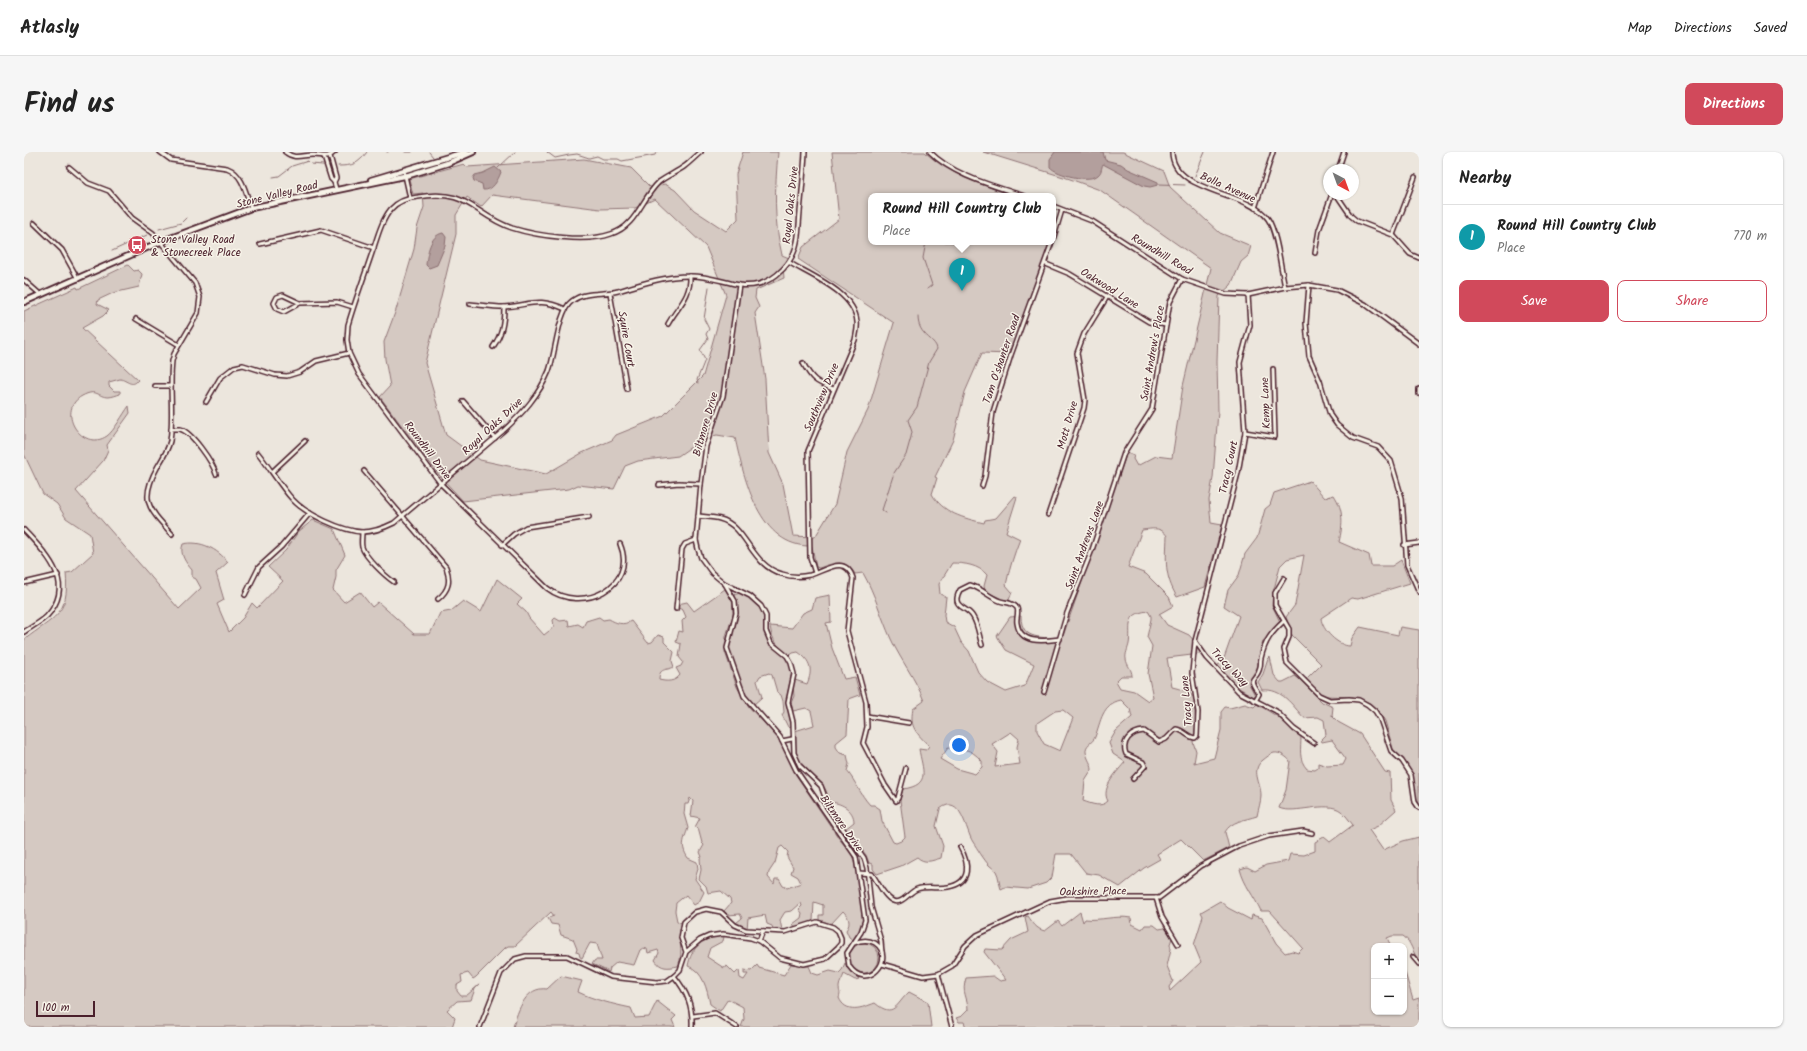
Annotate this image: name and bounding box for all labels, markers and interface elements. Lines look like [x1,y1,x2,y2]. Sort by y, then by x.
text: Atlasly [20,13,79,43]
text: Map [1627,17,1652,39]
text: Directions [1674,17,1732,39]
text: Saved [1754,17,1787,39]
text: Find us [24,82,115,127]
button: Directions [1685,83,1783,125]
north arrow [1323,164,1359,200]
street label: Royal Oaks Drive [778,165,804,245]
text: Nearby [1459,165,1511,192]
street label: Bolla Avenue [1197,168,1258,208]
street label: Stone Valley Road [235,176,320,214]
popup [868,193,1056,245]
text: Round Hill Country Club [882,197,1042,221]
text: Round Hill Country Club [1497,214,1656,238]
text: Place [882,221,910,242]
text: 1 [1470,226,1474,247]
text: 770 m [1733,226,1767,247]
street label: Roundhill Road [1128,230,1196,280]
place label: Stone Valley Road & Stonecreek Place [151,231,241,262]
bus stop icon: Stone Valley Road & Stonecreek Place [126,234,148,256]
text: Place [1497,238,1525,259]
pin: 1 [949,258,975,291]
street label: Oakwood Lane [1077,264,1142,314]
button: Save [1459,280,1609,322]
button: Share [1617,280,1767,322]
street label: Saint Andrew's Place [1136,304,1170,402]
street label: Squire Court [612,310,640,369]
street label: Tam O'shanter Road [978,312,1026,406]
street label: Southview Drive [799,360,845,435]
street label: Kemp Lane [1256,377,1276,429]
street label: Biltmore Drive [688,390,724,459]
street label: Royal Oaks Drive [458,394,527,460]
street label: Mott Drive [1052,399,1083,452]
street label: Roundhill Drive [399,418,455,484]
street label: Tracy Court [1215,438,1244,495]
street label: Saint Andrews Lane [1061,498,1109,592]
street label: Tracy Way [1206,644,1253,692]
street label: Tracy Lane [1176,675,1198,727]
your location [949,735,969,755]
street label: Biltmore Drive [815,791,868,856]
street label: Oakshire Place [1059,882,1127,902]
map controls [1371,943,1407,1015]
button: + [1371,943,1407,979]
button: − [1371,979,1407,1015]
scale bar [36,999,95,1018]
text: 100 m [42,999,70,1017]

